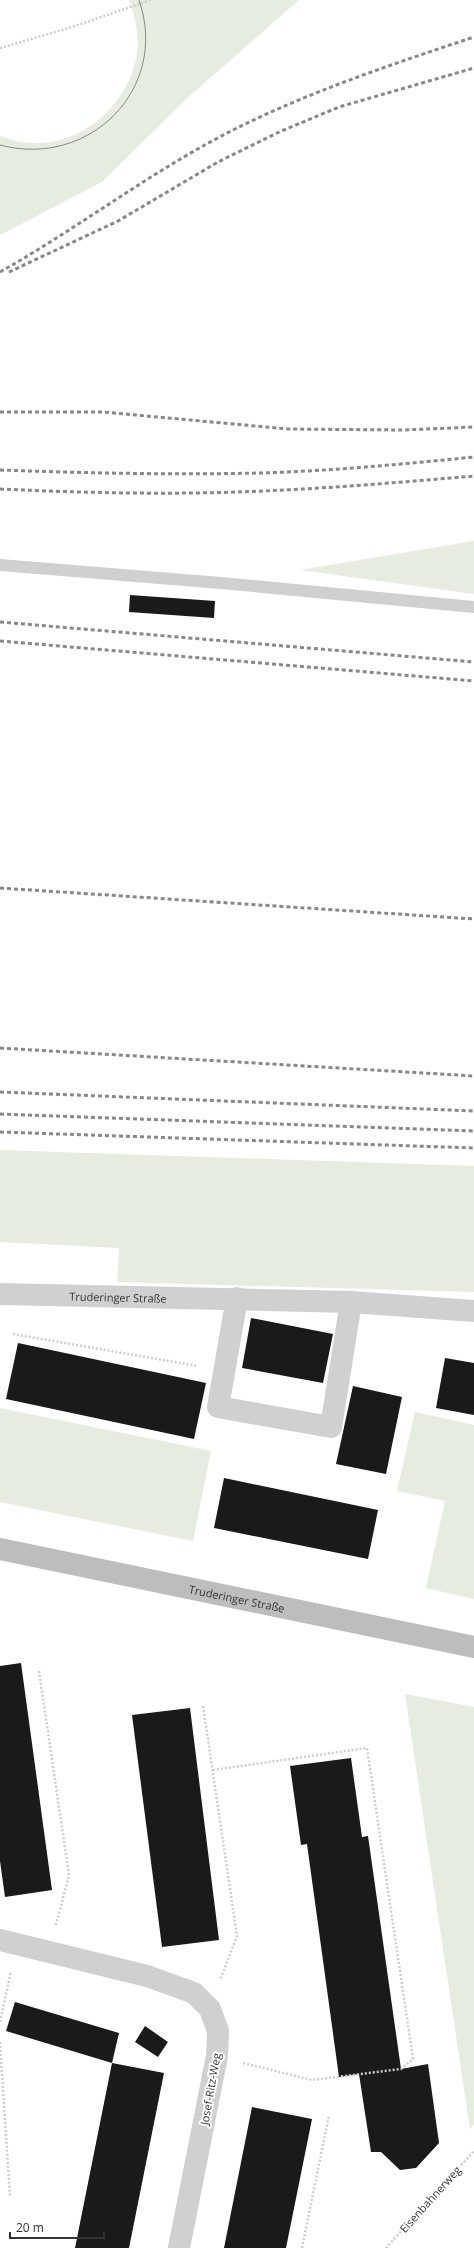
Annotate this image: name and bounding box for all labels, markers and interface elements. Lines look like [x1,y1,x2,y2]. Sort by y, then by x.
street label: Truderinger Straße [69,1288,167,1305]
street label: Truderinger Straße [188,1581,286,1615]
street label: Josef-Ritz-Weg [196,2052,224,2127]
street label: Eisenbahnerweg [396,2162,464,2236]
scale bar [10,2214,104,2240]
text: 20 m [16,2219,44,2236]

